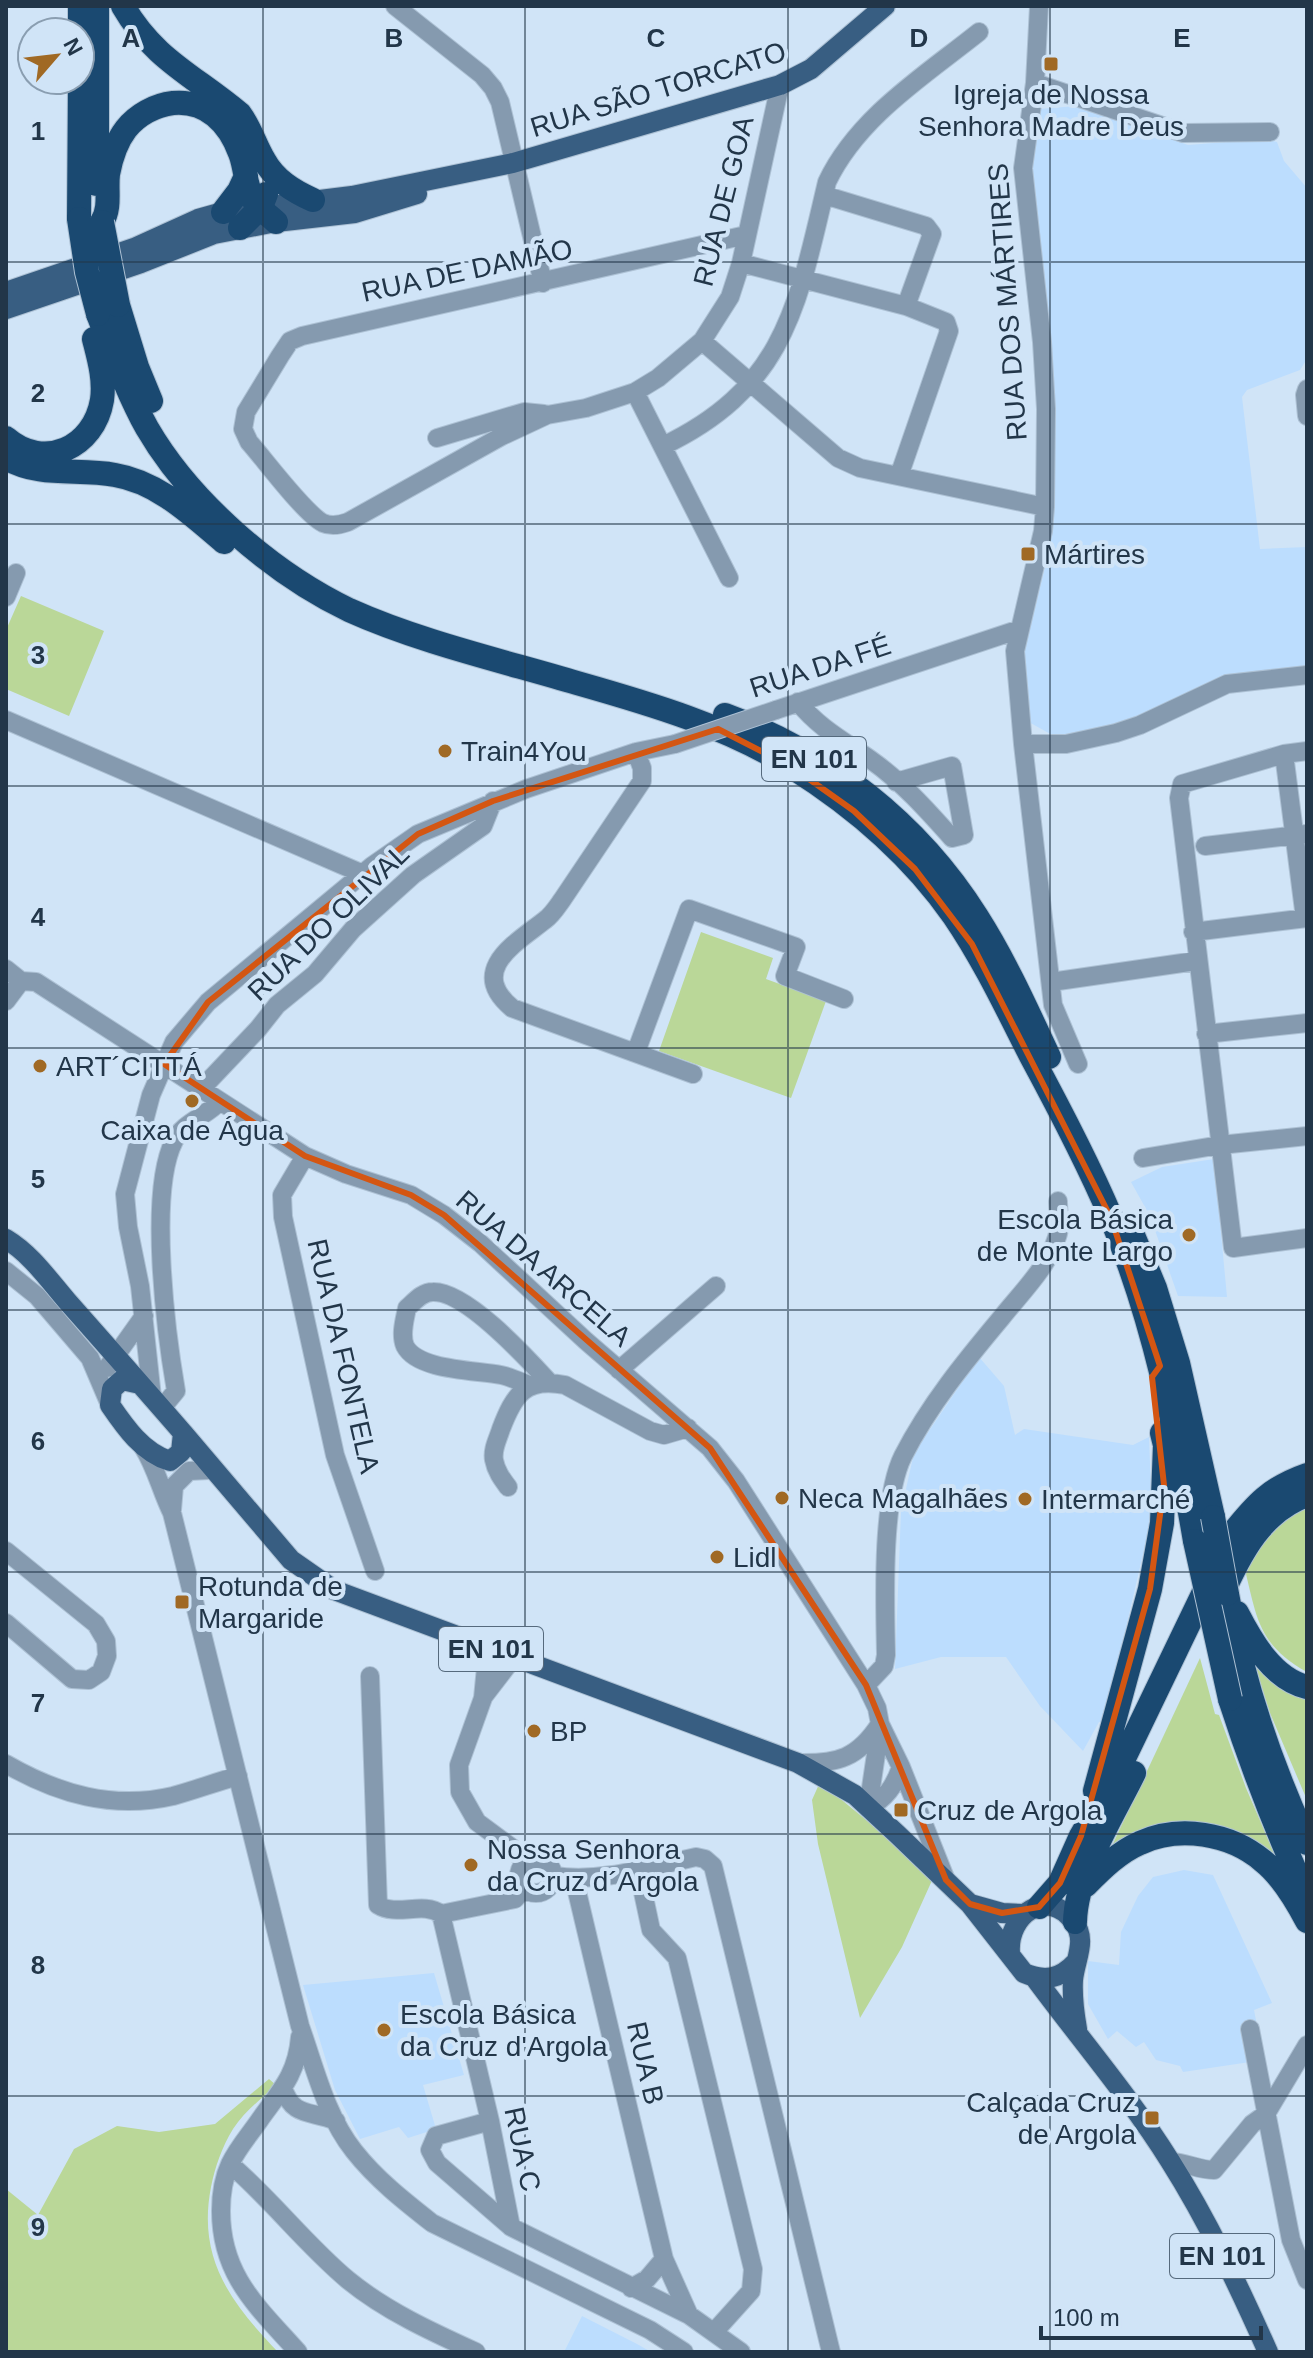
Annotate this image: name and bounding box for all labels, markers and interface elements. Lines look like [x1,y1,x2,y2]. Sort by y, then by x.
north arrow [16,16,96,96]
text: A [122,23,141,53]
text: B [385,23,403,53]
text: D [910,23,928,53]
text: E [1173,23,1191,53]
text: N [58,34,88,60]
street label: RUA SÃO TORCATO [525,34,791,144]
marker: Igreja de Nossa Senhora Madre Deus [1042,55,1060,73]
place label: Igreja de Nossa Senhora Madre Deus [918,79,1184,142]
street label: RUA DE GOA [687,113,760,289]
text: 1 [31,116,45,146]
street label: RUA DOS MÁRTIRES [982,162,1033,442]
street label: RUA DE DAMÃO [359,233,575,308]
text: 2 [31,378,45,408]
place label: Mártires [1044,539,1145,570]
marker: Mártires [1019,545,1037,563]
street label: RUA DA FÉ [746,629,894,704]
text: 3 [31,640,45,670]
place label: Train4You [461,736,587,767]
road number: EN 101 [762,737,866,781]
marker: Train4You [436,742,454,760]
street label: RUA DO OLIVAL [242,838,415,1007]
text: 4 [31,902,46,932]
place label: ART´CITTÁ [56,1051,202,1082]
marker: ART´CITTÁ [31,1057,49,1075]
marker: Caixa de Água [183,1092,201,1110]
place label: Caixa de Água [100,1115,284,1146]
text: 5 [31,1164,45,1194]
street label: RUA DA ARCELA [450,1184,637,1353]
place label: Escola Básica de Monte Largo [977,1204,1173,1267]
marker: Escola Básica de Monte Largo [1180,1226,1198,1244]
street label: RUA DA FONTELA [301,1236,386,1477]
text: 6 [31,1426,45,1456]
place label: Neca Magalhães [798,1483,1008,1514]
place label: Intermarché [1041,1484,1190,1515]
marker: Neca Magalhães [773,1489,791,1507]
marker: Intermarché [1016,1490,1034,1508]
place label: Lidl [733,1542,777,1573]
marker: Lidl [708,1548,726,1566]
place label: Rotunda de Margaride [198,1571,343,1634]
marker: Rotunda de Margaride [173,1593,191,1611]
road number: EN 101 [439,1627,543,1671]
text: 7 [31,1688,45,1718]
place label: BP [550,1716,587,1747]
marker: BP [525,1722,543,1740]
place label: Cruz de Argola [917,1795,1103,1826]
marker: Cruz de Argola [892,1801,910,1819]
place label: Nossa Senhora da Cruz d´Argola [487,1834,699,1897]
marker: Nossa Senhora da Cruz d´Argola [462,1856,480,1874]
text: 8 [31,1950,45,1980]
place label: Escola Básica da Cruz d'Argola [400,1999,608,2062]
street label: RUA B [621,2019,670,2108]
marker: Escola Básica da Cruz d'Argola [375,2021,393,2039]
place label: Calçada Cruz de Argola [966,2087,1136,2150]
street label: RUA C [498,2104,547,2194]
marker: Calçada Cruz de Argola [1143,2109,1161,2127]
text: 9 [31,2212,45,2242]
road number: EN 101 [1170,2234,1274,2278]
scale bar [1041,2290,1261,2340]
text: 100 m [1053,2304,1120,2331]

